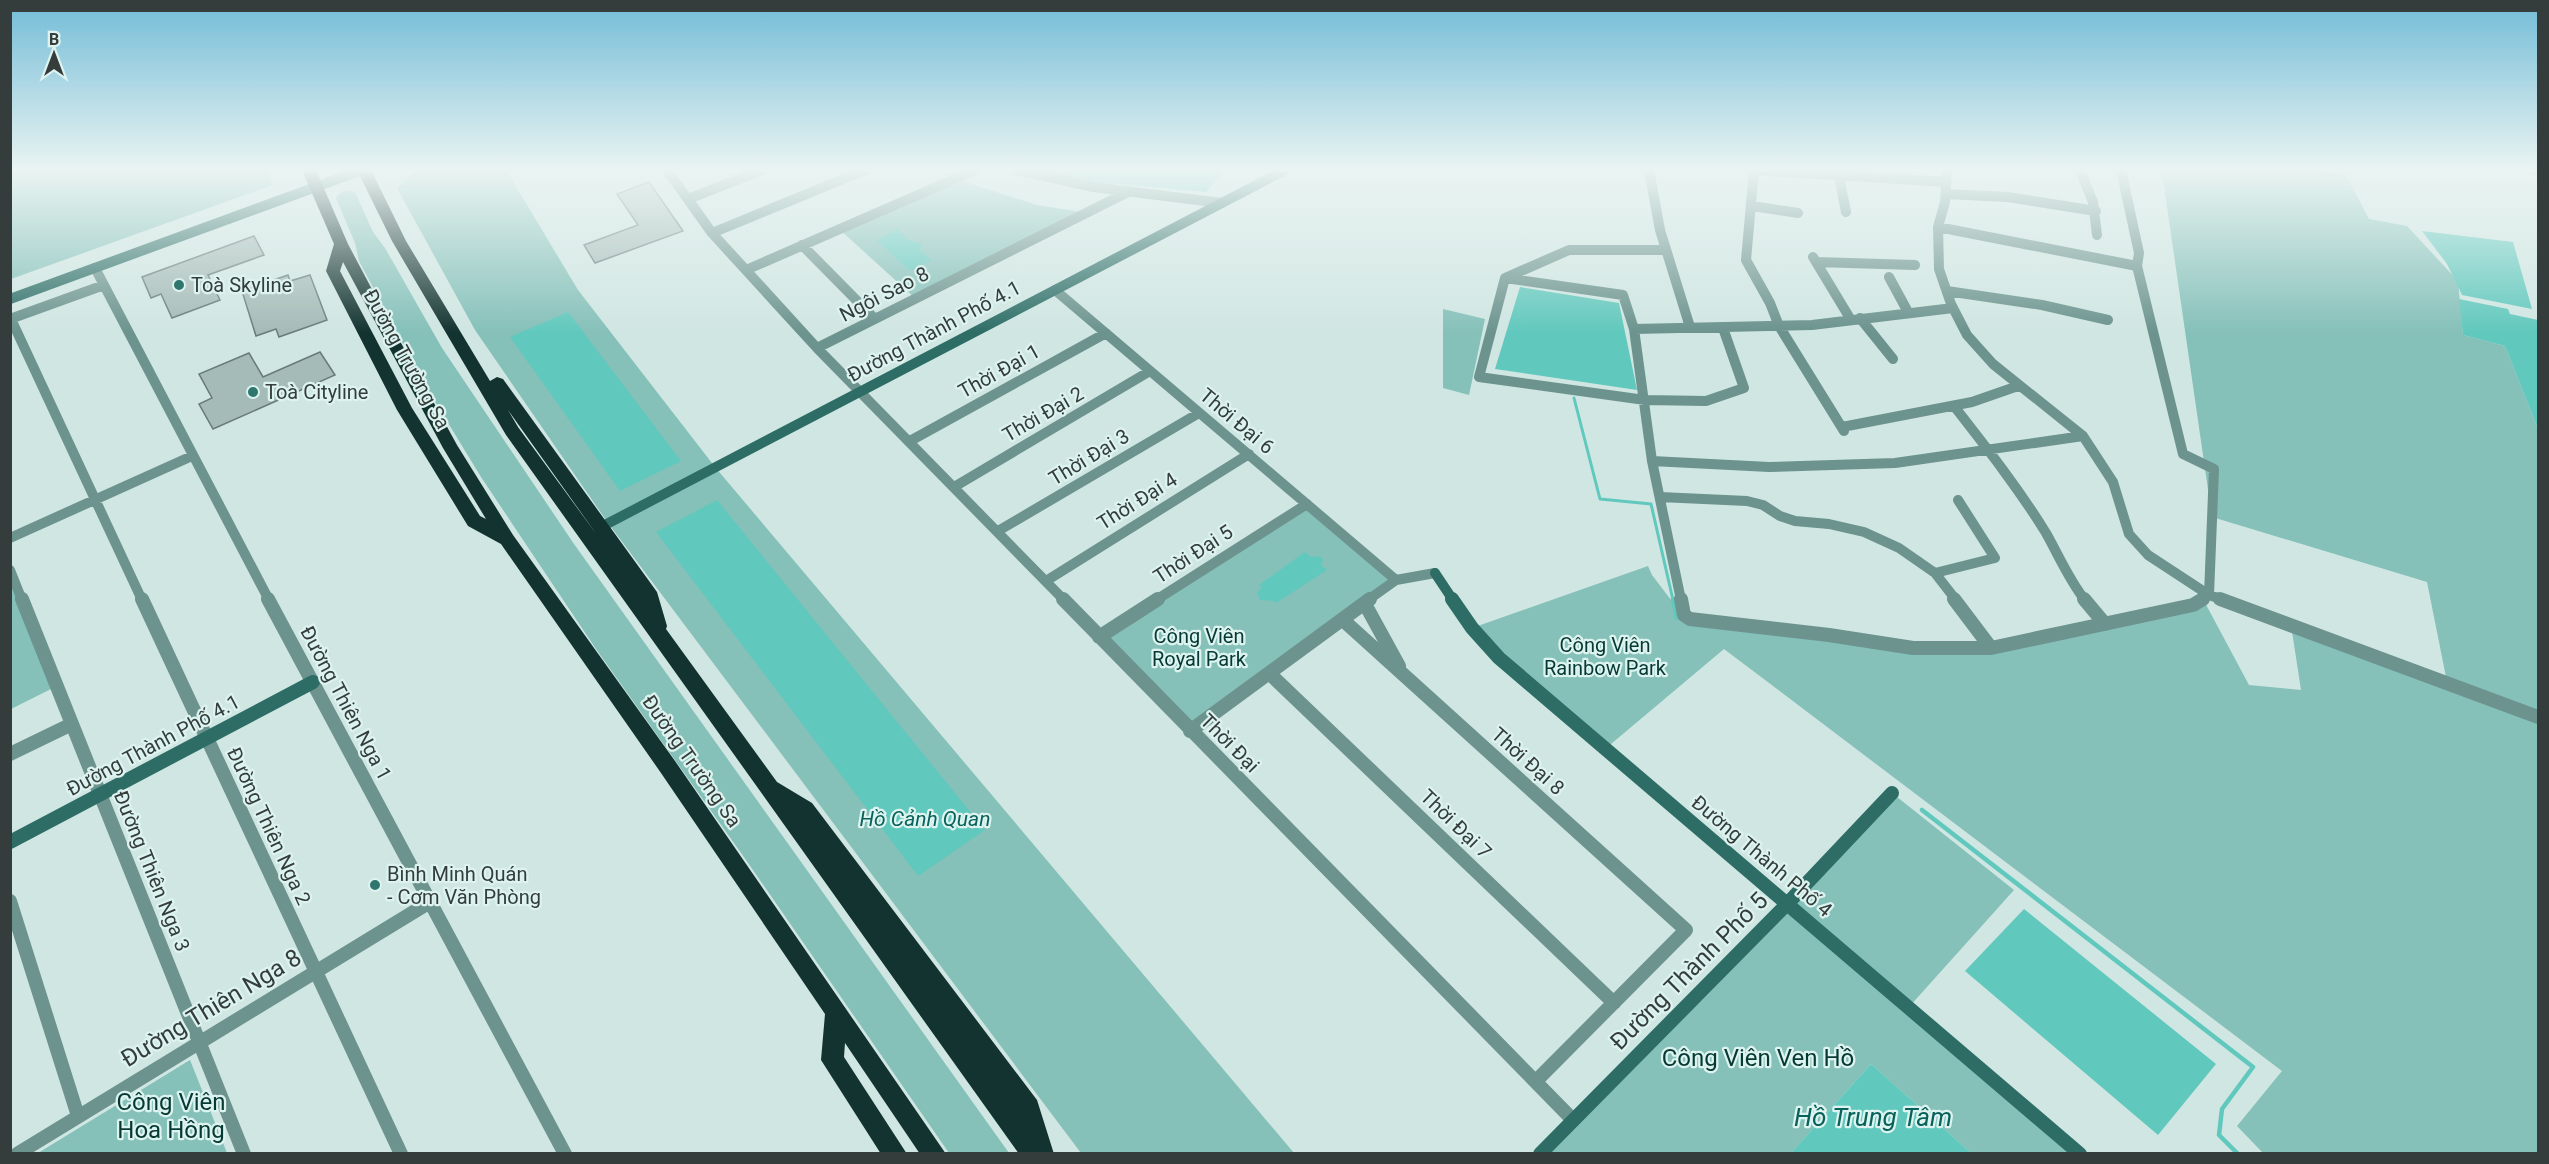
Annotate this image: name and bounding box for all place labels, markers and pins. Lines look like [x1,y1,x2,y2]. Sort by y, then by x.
place label: Toà Skyline [191,273,292,297]
marker: Toà Skyline [172,278,186,292]
place label: Toà Cityline [265,380,368,404]
marker: Toà Cityline [246,385,260,399]
place label: Bình Minh Quán - Cơm Văn Phòng [387,862,541,909]
marker: Bình Minh Quán - Cơm Văn Phòng [368,878,382,892]

